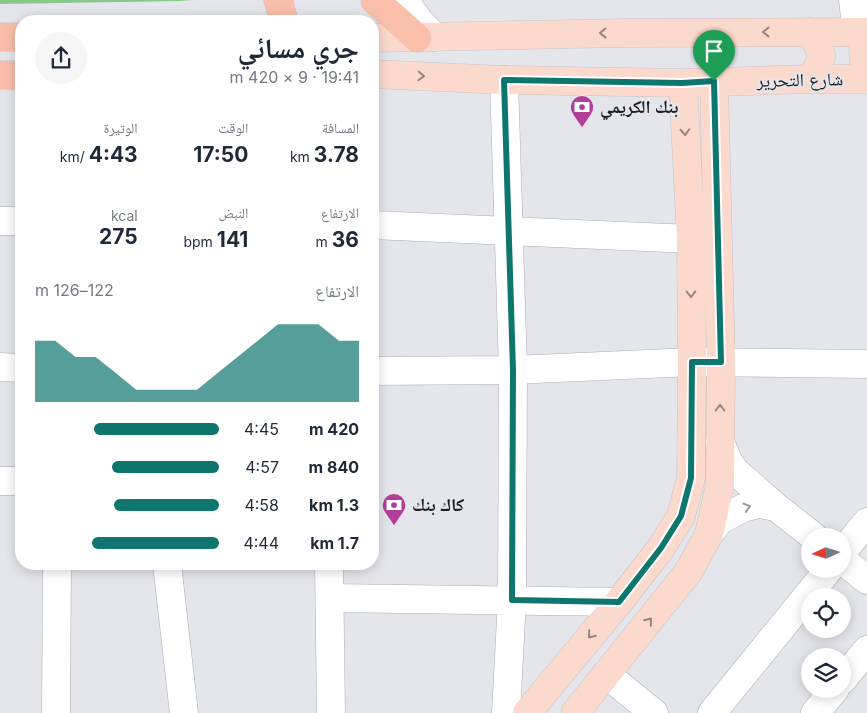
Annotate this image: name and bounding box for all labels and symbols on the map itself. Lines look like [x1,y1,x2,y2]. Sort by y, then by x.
one-way arrow [762,27,770,37]
one-way arrow [599,28,607,38]
pin [693,30,735,81]
street label: شارع التحرير [756,68,843,92]
one-way arrow [417,71,425,82]
bank icon: بنك الكريمي [569,94,595,128]
place label: بنك الكريمي [600,96,678,121]
one-way arrow [680,128,691,136]
one-way arrow [686,290,696,298]
one-way arrow [715,404,725,412]
bank icon: كاك بنك [381,492,407,526]
place label: كاك بنك [412,494,464,516]
one-way arrow [743,503,751,513]
north arrow [801,528,851,578]
one-way arrow [644,617,653,626]
one-way arrow [588,630,597,639]

